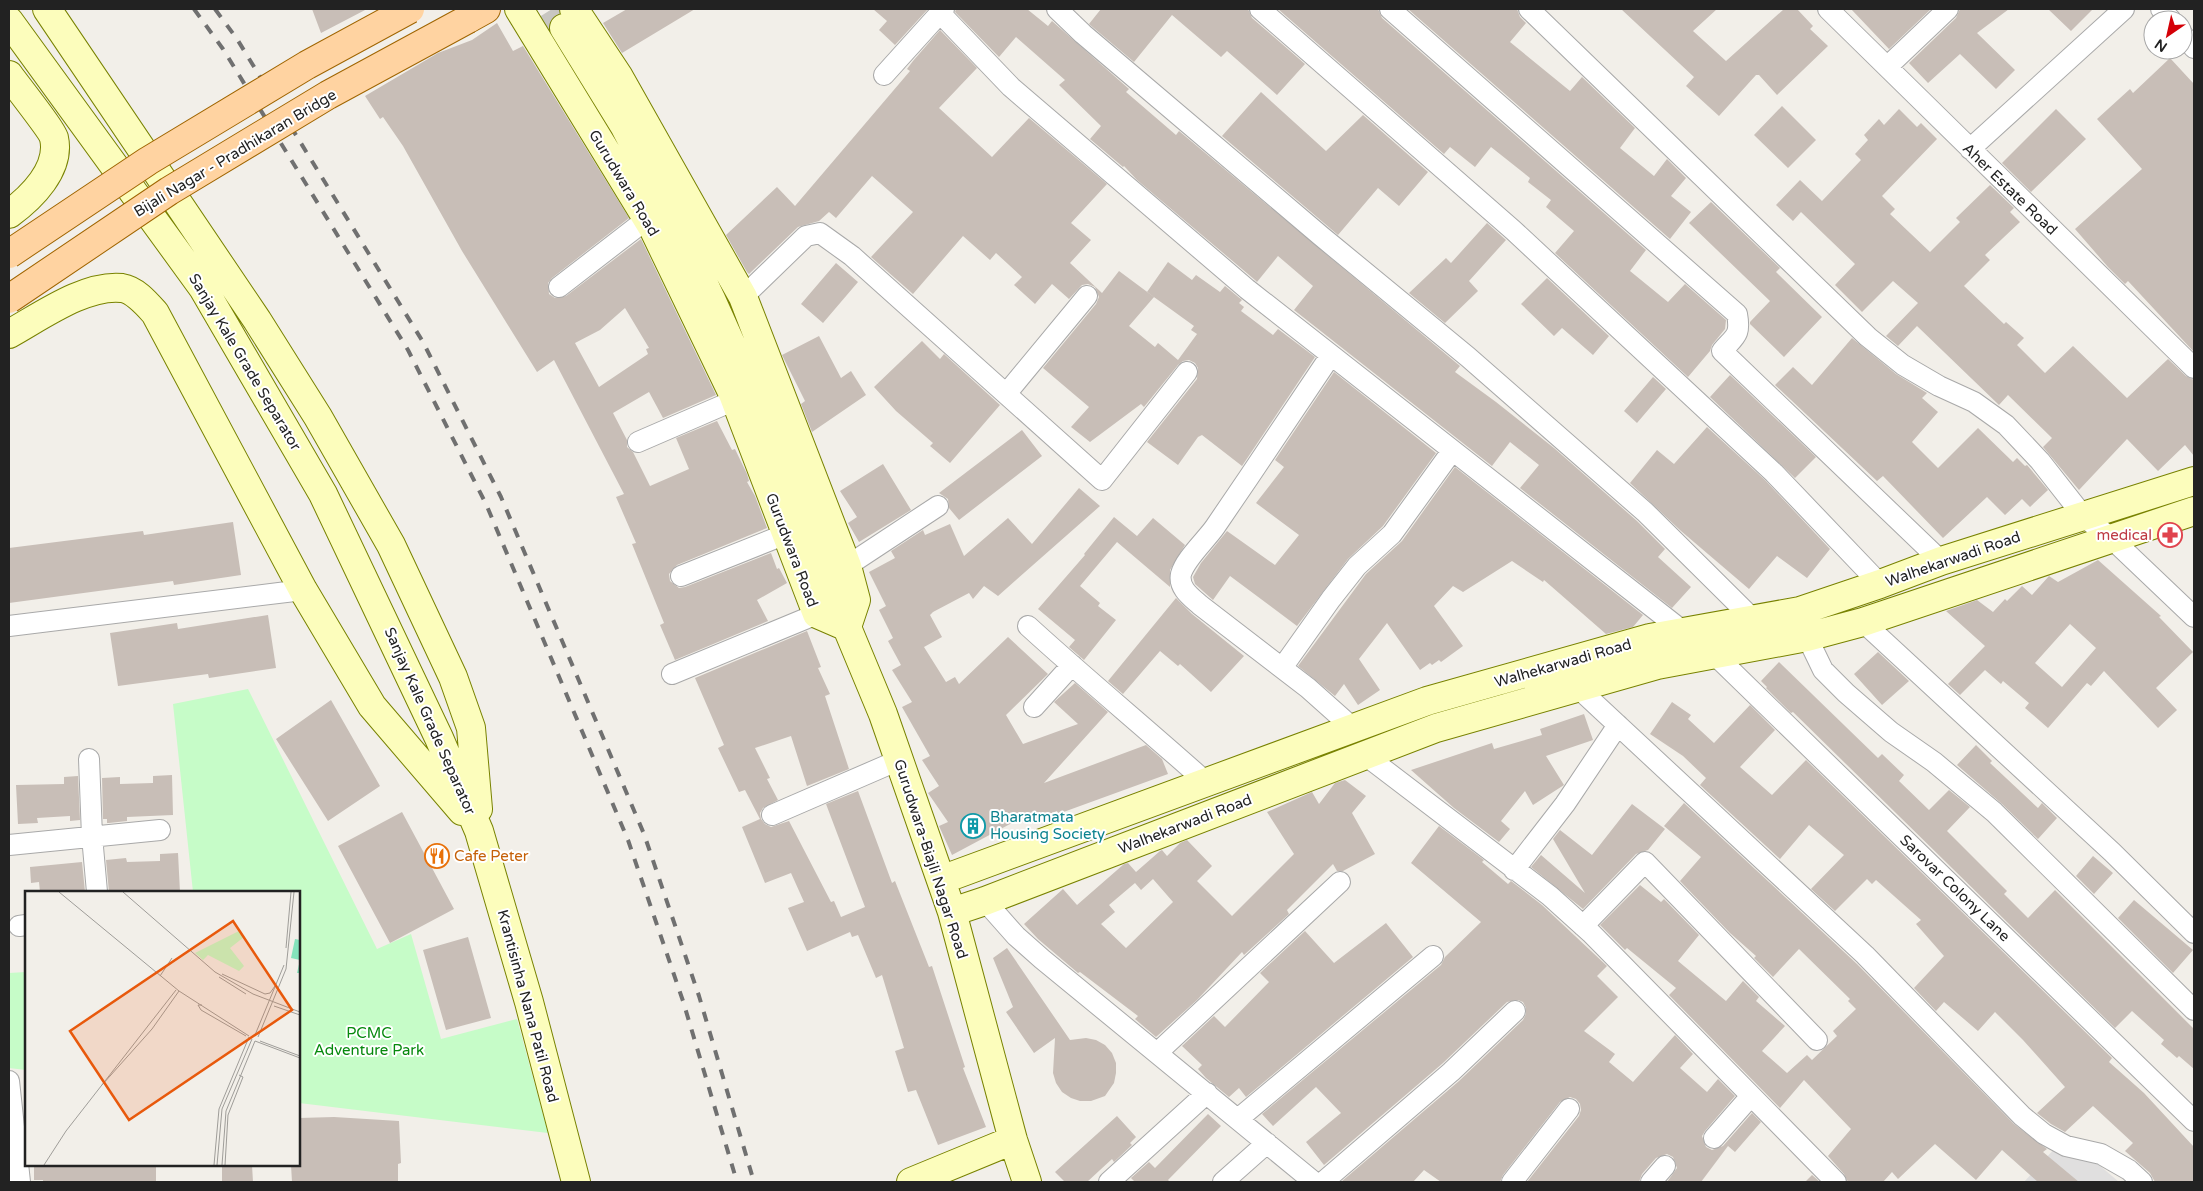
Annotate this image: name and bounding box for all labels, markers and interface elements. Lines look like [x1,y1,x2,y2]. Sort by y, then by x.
north arrow [2143,10,2193,60]
text: N [2152,35,2170,56]
street label: Bijali Nagar - Pradhikaran Bridge [131,85,339,221]
street label: Gurudwara Road [585,127,663,239]
street label: Aher Estate Road [1959,139,2061,239]
street label: Sanjay Kale Grade Separator [185,270,305,454]
street label: Gurudwara Road [762,490,822,610]
pharmacy icon: medical [2157,522,2183,548]
place label: medical [2096,526,2152,544]
street label: Walhekarwadi Road [1883,527,2023,591]
street label: Sanjay Kale Grade Separator [381,625,480,818]
street label: Walhekarwadi Road [1492,635,1634,691]
street label: Gurudwara-Biajli Nagar Road [890,757,972,961]
street label: Walhekarwadi Road [1116,790,1254,858]
place label: Bharatmata Housing Society [990,808,1105,843]
building icon: Bharatmata Housing Society [960,813,986,839]
street label: Sarovar Colony Lane [1896,831,2014,945]
restaurant icon: Cafe Peter [424,843,450,869]
place label: Cafe Peter [454,847,529,865]
inset map [25,891,300,1166]
street label: Krantisinha Nana Patil Road [494,908,562,1104]
park label: PCMC Adventure Park [314,1024,424,1059]

